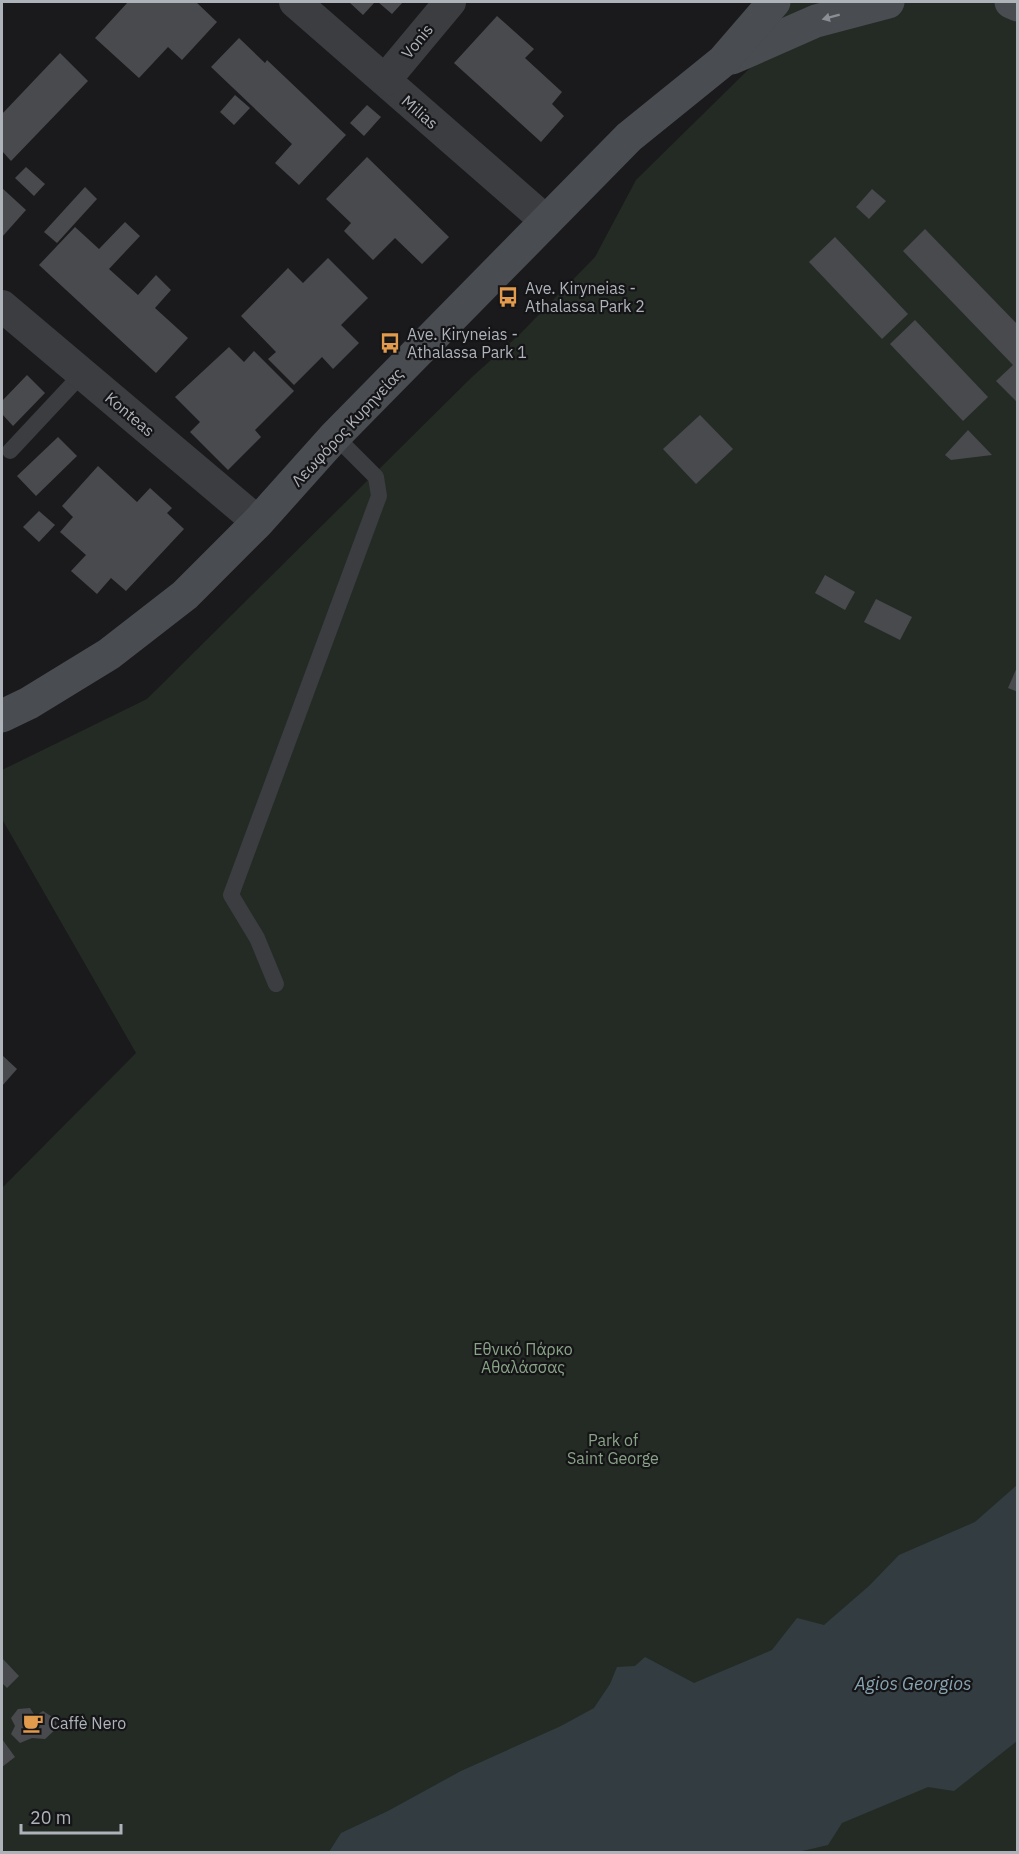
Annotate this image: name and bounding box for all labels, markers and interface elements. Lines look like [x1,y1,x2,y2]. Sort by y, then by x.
one-way arrow [822,12,840,22]
street label: Vonis [397,20,437,62]
street label: Milias [398,91,442,133]
place label: Ave. Kiryneias - Athalassa Park 2 [525,278,645,316]
bus stop icon: Ave. Kiryneias - Athalassa Park 2 [496,285,520,309]
place label: Ave. Kiryneias - Athalassa Park 1 [407,324,527,362]
bus stop icon: Ave. Kiryneias - Athalassa Park 1 [378,331,402,355]
street label: Λεωφόρος Κυρηνείας [287,363,407,491]
street label: Konteas [101,388,159,440]
park label: Εθνικό Πάρκο Αθαλάσσας [473,1339,573,1377]
park label: Park of Saint George [567,1430,659,1468]
water label: Agios Georgios [853,1672,972,1695]
cafe icon: Caffè Nero [21,1711,45,1735]
place label: Caffè Nero [50,1713,126,1733]
scale bar [21,1797,122,1835]
text: 20 m [30,1806,72,1829]

